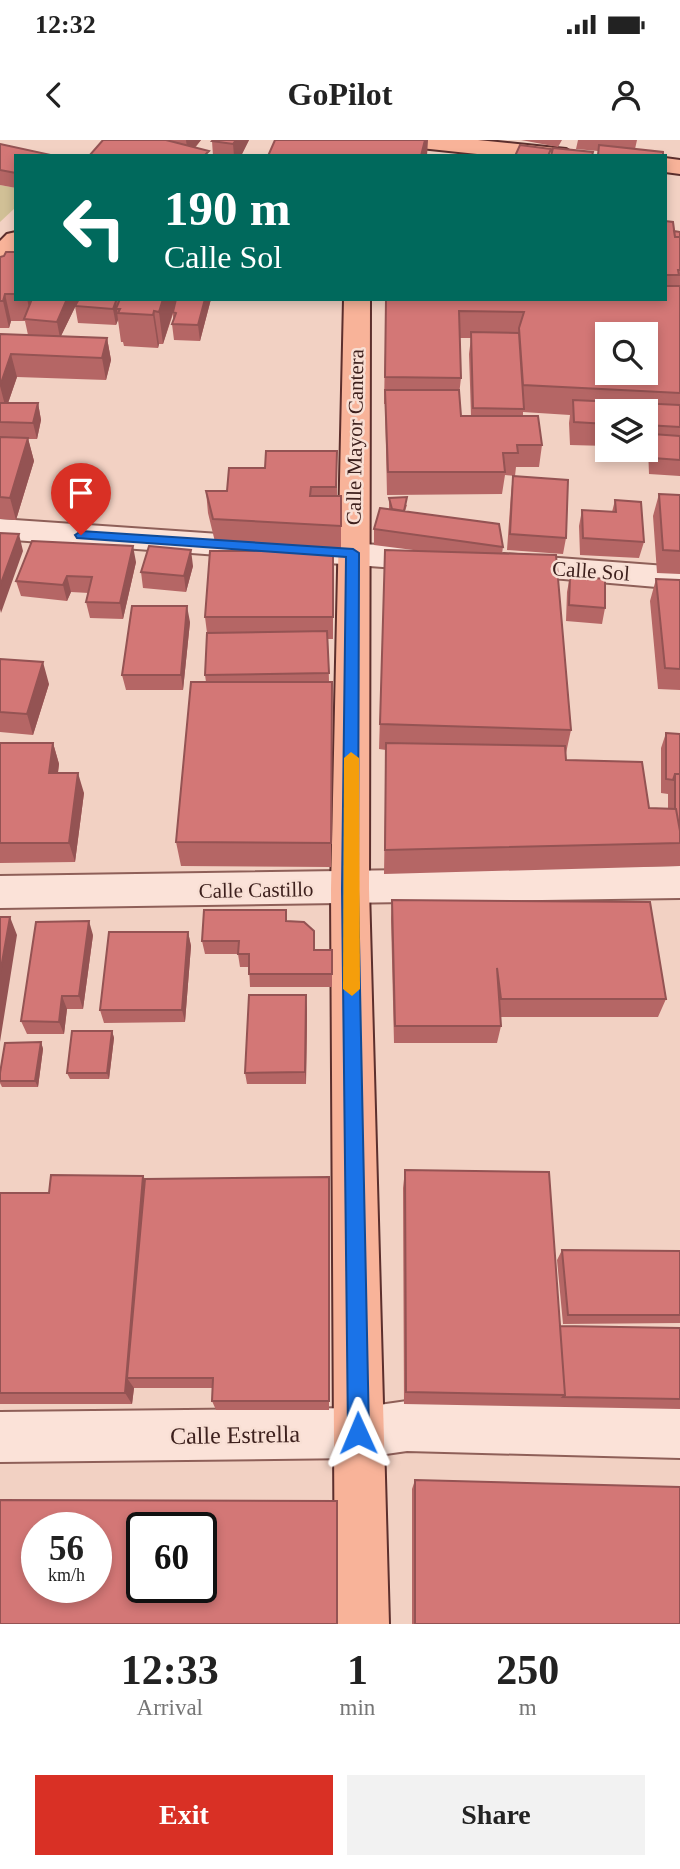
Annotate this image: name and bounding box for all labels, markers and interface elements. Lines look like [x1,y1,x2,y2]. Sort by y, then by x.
text: 12:32 [35,10,96,39]
icon: back [35,76,73,114]
text: GoPilot [288,76,392,112]
icon: person [607,76,645,114]
text: 190 m [164,181,291,236]
icon: left [49,182,140,273]
text: Calle Sol [164,239,282,275]
map controls [595,322,658,462]
button: search [595,322,658,385]
street label: Calle Mayor Cantera [341,348,369,525]
button: layers [595,399,658,462]
pin [51,463,111,535]
icon: arrive [62,474,100,512]
street label: Calle Sol [551,556,631,586]
street label: Calle Castillo [198,877,314,903]
position arrow [321,1396,395,1470]
street label: Calle Estrella [170,1421,301,1449]
speed limit sign: 60 [126,1512,217,1603]
text: 56 [49,1529,84,1568]
text: km/h [48,1565,85,1585]
text: 12:33 [121,1647,219,1693]
text: 1 [347,1647,368,1693]
text: 250 [496,1647,559,1693]
text: Arrival [137,1695,203,1720]
text: min [340,1695,375,1720]
text: m [519,1695,537,1720]
button: Exit [35,1775,333,1855]
button: Share [347,1775,645,1855]

